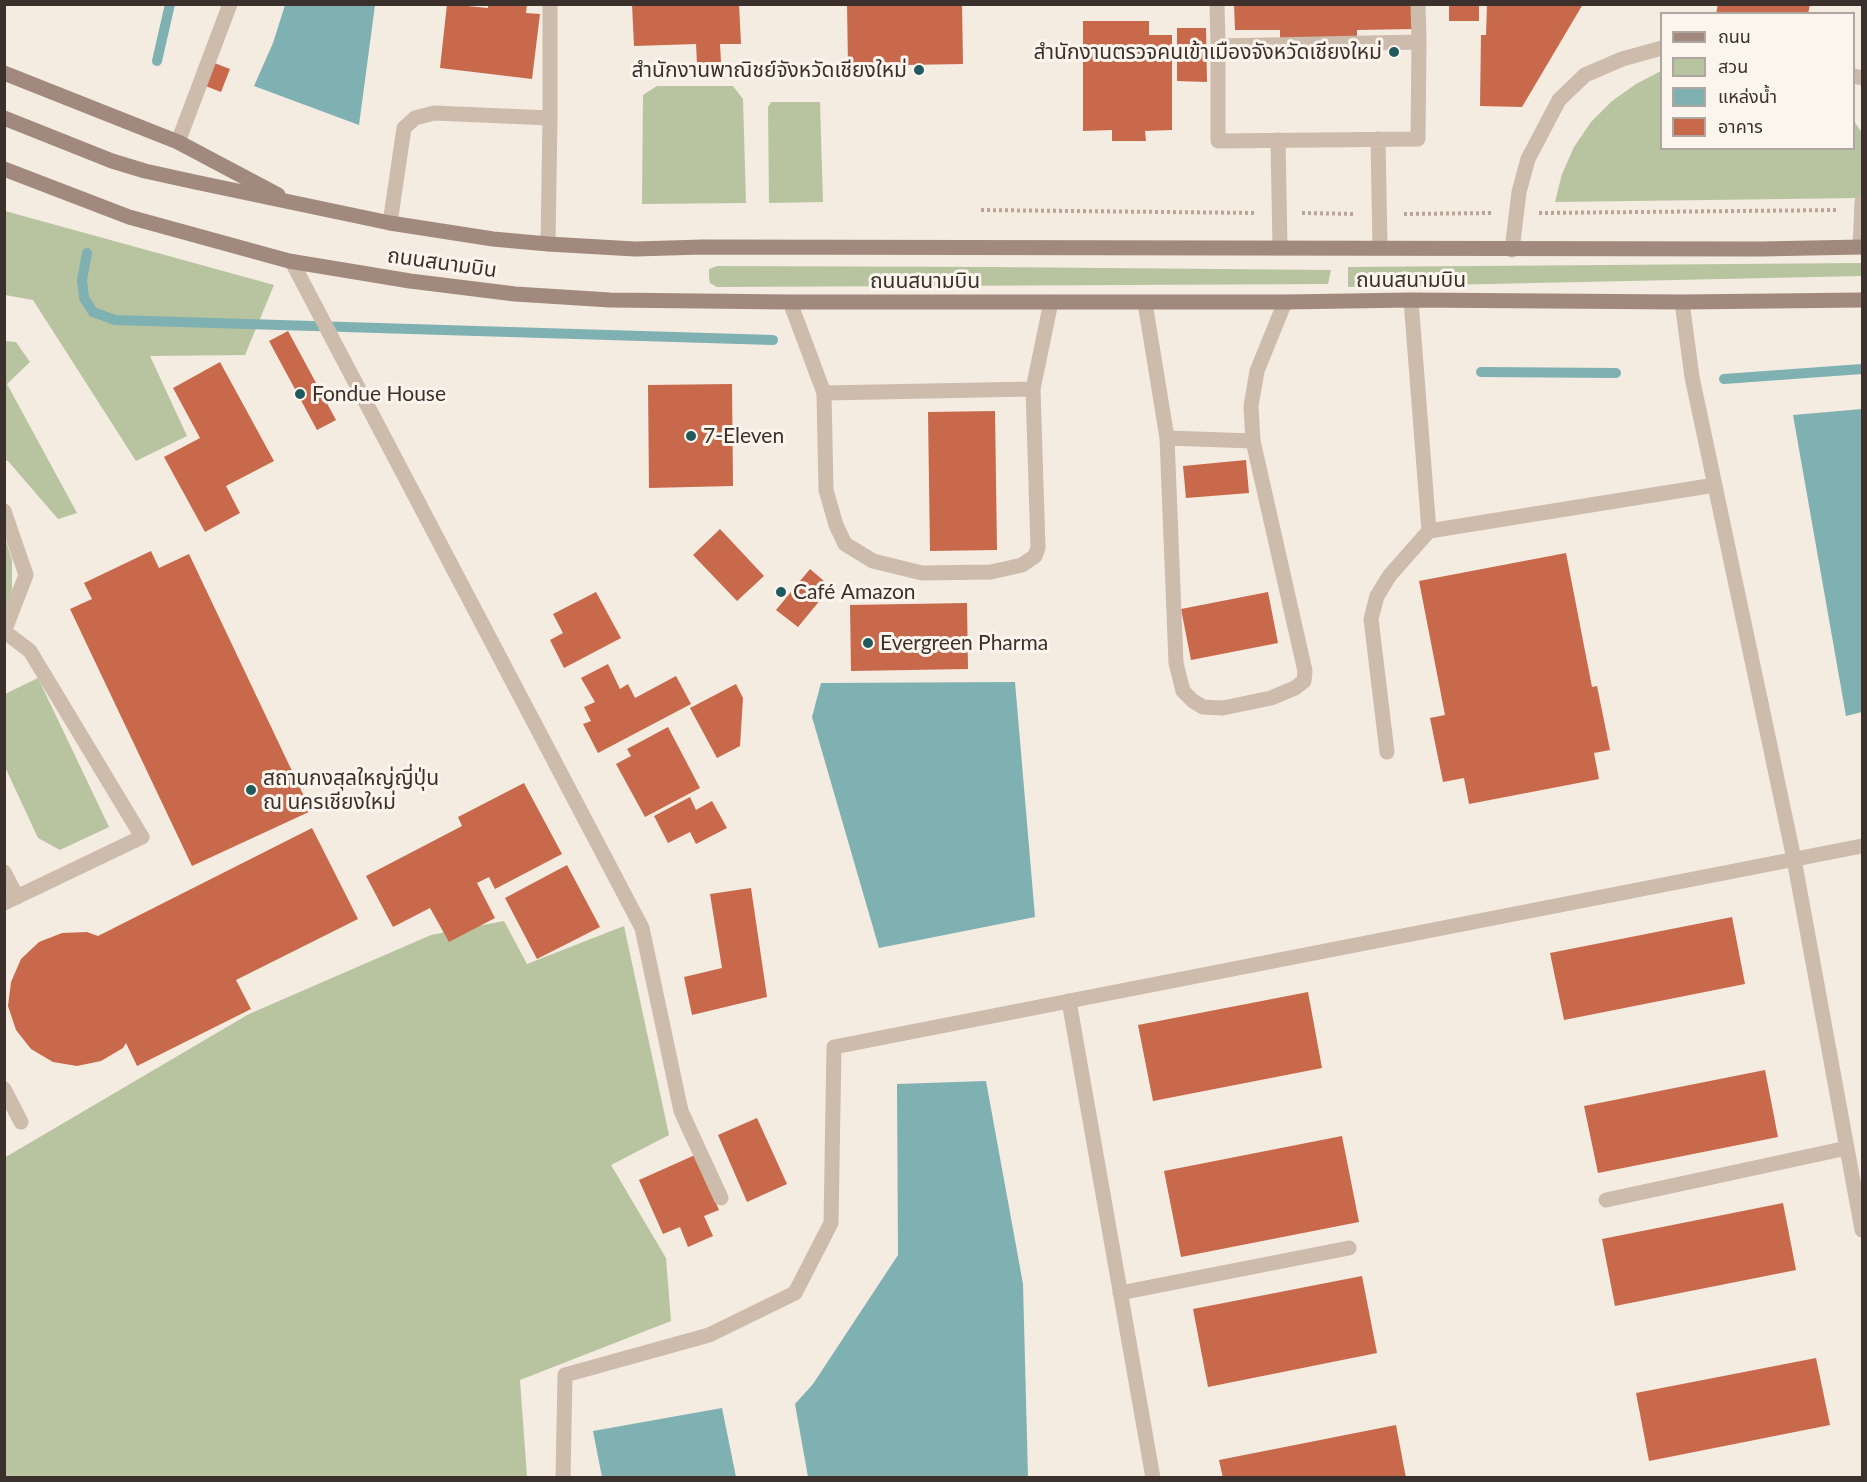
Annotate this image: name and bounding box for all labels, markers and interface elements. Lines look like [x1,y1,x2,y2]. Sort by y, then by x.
legend [1660,12,1855,150]
text: ถนน [1718,25,1751,47]
place label: สำนักงานตรวจคนเข้าเมืองจังหวัดเชียงใหม่ [1033,39,1382,65]
marker: สำนักงานตรวจคนเข้าเมืองจังหวัดเชียงใหม่ [1387,45,1401,59]
text: สวน [1718,55,1748,77]
place label: สำนักงานพาณิชย์จังหวัดเชียงใหม่ [632,57,907,83]
marker: สำนักงานพาณิชย์จังหวัดเชียงใหม่ [912,63,926,77]
text: แหล่งน้ำ [1718,85,1777,107]
text: อาคาร [1718,115,1763,137]
street label: ถนนสนามบิน [386,243,498,283]
street label: ถนนสนามบิน [1356,267,1466,293]
street label: ถนนสนามบิน [870,268,980,294]
place label: Fondue House [312,381,446,407]
marker: Fondue House [293,387,307,401]
place label: 7-Eleven [703,423,784,449]
marker: 7-Eleven [684,429,698,443]
place label: Café Amazon [793,579,916,605]
marker: Café Amazon [774,585,788,599]
place label: Evergreen Pharma [880,630,1048,656]
marker: Evergreen Pharma [861,636,875,650]
place label: สถานกงสุลใหญ่ญี่ปุ่น ณ นครเชียงใหม่ [263,765,439,815]
marker: สถานกงสุลใหญ่ญี่ปุ่น ณ นครเชียงใหม่ [244,783,258,797]

